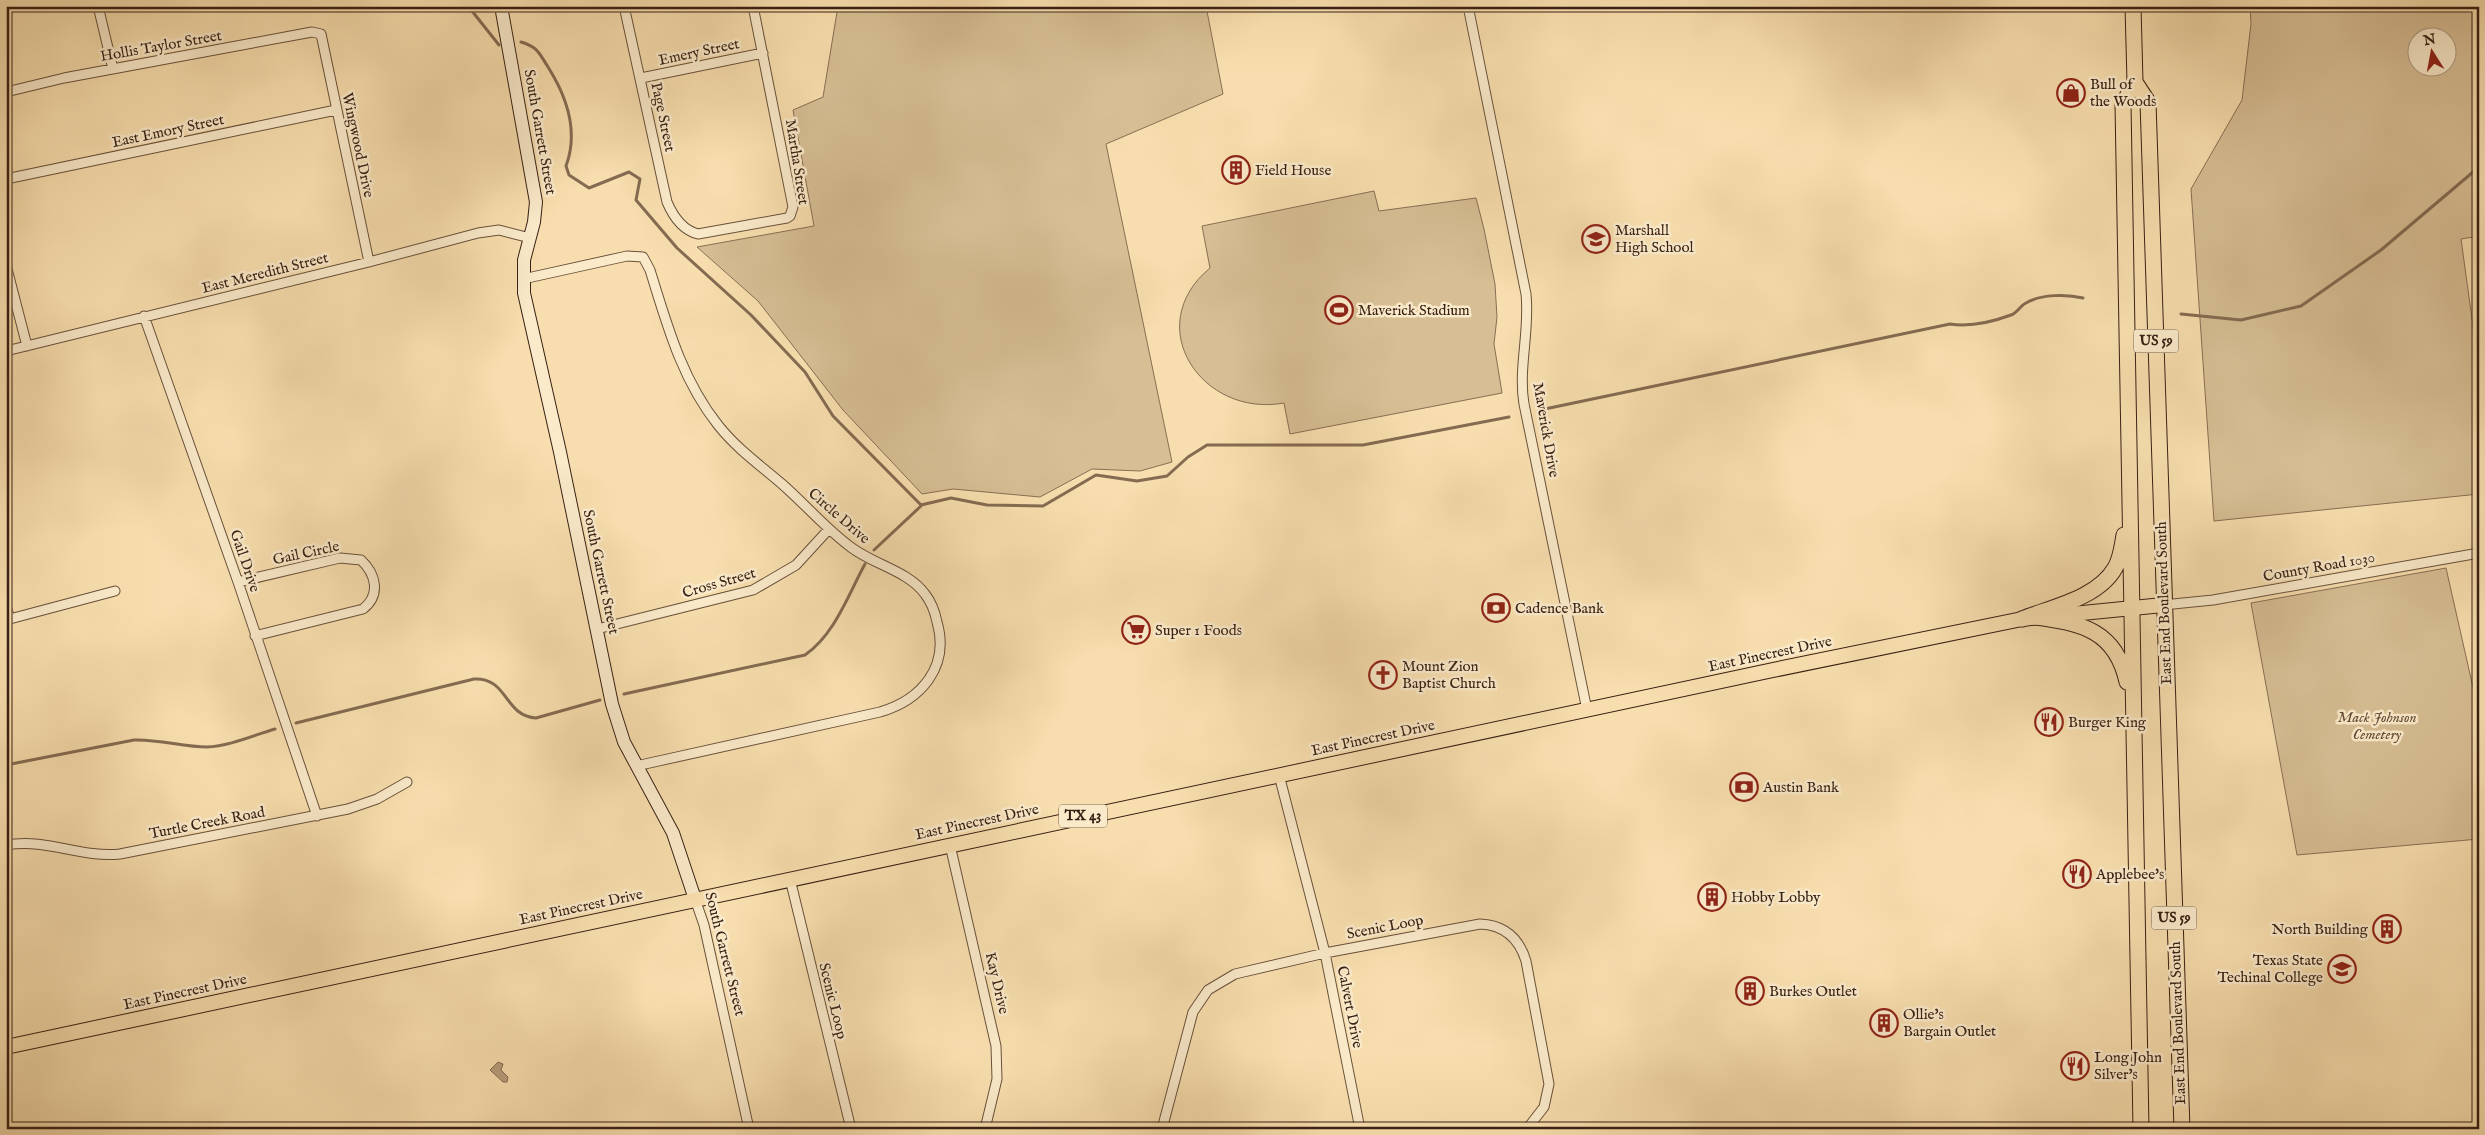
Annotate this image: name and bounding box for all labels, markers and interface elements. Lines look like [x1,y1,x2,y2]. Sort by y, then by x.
street label: Hollis Taylor Street [99,26,223,66]
north arrow [2408,28,2458,78]
text: N [2421,30,2437,50]
street label: Emery Street [657,34,741,70]
street label: South Garrett Street [520,68,560,196]
place label: Bull of the Woods [2090,75,2156,111]
shop icon: Bull of the Woods [2056,78,2086,108]
street label: Page Street [646,80,680,154]
street label: Wingwood Drive [338,91,378,199]
street label: East Emory Street [110,110,226,152]
street label: Martha Street [781,118,813,206]
building icon: Field House [1221,155,1251,185]
place label: Field House [1255,161,1331,180]
place label: Marshall High School [1615,221,1694,257]
school or university icon: Marshall High School [1581,224,1611,254]
street label: East Meredith Street [200,248,330,298]
sports icon: Maverick Stadium [1324,295,1354,325]
place label: Maverick Stadium [1358,301,1470,320]
road number: US 59 [2134,330,2178,352]
street label: Maverick Drive [1528,381,1564,479]
street label: Circle Drive [804,484,874,548]
street label: South Garrett Street [579,508,623,636]
street label: East End Boulevard South [2152,521,2176,685]
street label: Gail Drive [225,527,265,595]
street label: Gail Circle [271,537,341,569]
street label: County Road 1030 [2262,548,2376,586]
street label: Cross Street [680,563,758,603]
bank icon: Cadence Bank [1481,593,1511,623]
place label: Cadence Bank [1515,599,1605,618]
supermarket icon: Super 1 Foods [1121,615,1151,645]
place label: Super 1 Foods [1155,621,1242,640]
street label: East Pinecrest Drive [1707,632,1834,676]
place label: Mount Zion Baptist Church [1402,657,1496,693]
church icon: Mount Zion Baptist Church [1368,660,1398,690]
restaurant icon: Burger King [2034,707,2064,737]
park label: Mack Johnson Cemetery [2337,708,2417,744]
place label: Burger King [2068,713,2147,732]
street label: East Pinecrest Drive [1310,716,1437,760]
bank icon: Austin Bank [1729,772,1759,802]
place label: Austin Bank [1762,778,1840,797]
street label: East Pinecrest Drive [914,800,1041,844]
street label: Turtle Creek Road [148,802,267,844]
road number: TX 43 [1059,804,1107,828]
restaurant icon: Applebee's [2062,859,2092,889]
place label: Applebee's [2095,865,2164,884]
building icon: Hobby Lobby [1697,882,1727,912]
street label: East Pinecrest Drive [518,885,645,929]
place label: Hobby Lobby [1731,888,1821,907]
street label: South Garrett Street [700,890,750,1018]
road number: US 59 [2152,906,2196,930]
street label: Scenic Loop [1345,910,1425,944]
building icon: North Building [2372,914,2402,944]
place label: North Building [2272,920,2369,939]
street label: East End Boulevard South [2166,941,2190,1105]
street label: Kay Drive [981,950,1013,1016]
place label: Texas State Techinal College [2217,951,2323,987]
school or university icon: Texas State Techinal College [2327,954,2357,984]
street label: Scenic Loop [814,961,852,1041]
street label: Calvert Drive [1333,964,1367,1050]
street label: East Pinecrest Drive [122,970,249,1014]
building icon: Burkes Outlet [1735,976,1765,1006]
place label: Burkes Outlet [1769,982,1857,1001]
place label: Ollie's Bargain Outlet [1903,1005,1996,1041]
building icon: Ollie's Bargain Outlet [1869,1008,1899,1038]
place label: Long John Silver's [2094,1048,2162,1084]
restaurant icon: Long John Silver's [2060,1051,2090,1081]

